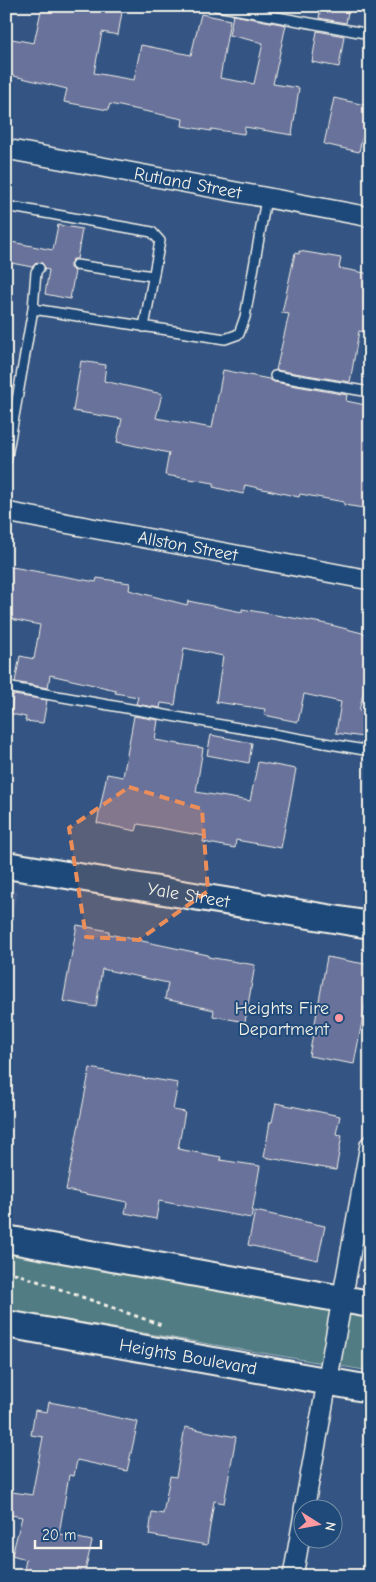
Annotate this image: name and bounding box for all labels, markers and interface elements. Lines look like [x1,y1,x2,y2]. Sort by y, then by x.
street label: Rutland Street [132,163,244,204]
street label: Allston Street [136,527,240,566]
street label: Yale Street [146,878,232,913]
place label: Heights Fire Department [235,998,330,1040]
marker: Heights Fire Department [333,1012,345,1024]
street label: Heights Boulevard [118,1334,259,1380]
north arrow [294,1500,344,1550]
scale bar [35,1517,101,1549]
text: N [321,1520,339,1532]
text: 20 m [42,1526,76,1544]

